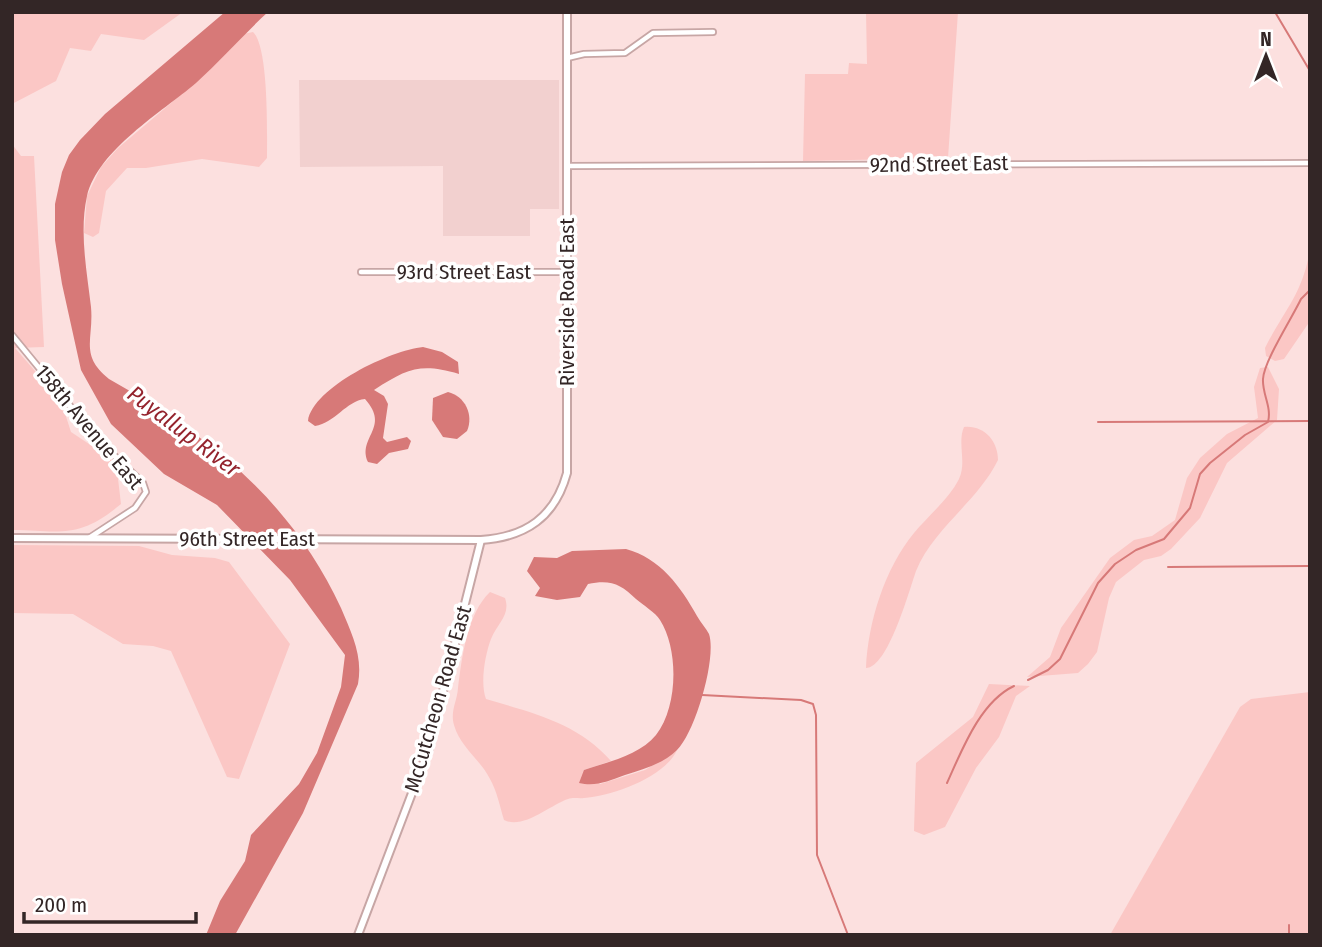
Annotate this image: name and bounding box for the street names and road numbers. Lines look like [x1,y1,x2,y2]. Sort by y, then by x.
street label: 92nd Street East [870,150,1009,178]
street label: Riverside Road East [554,218,580,386]
street label: 93rd Street East [397,259,531,285]
street label: 158th Avenue East [29,359,149,495]
street label: 96th Street East [179,526,315,552]
street label: McCutcheon Road East [399,602,477,795]

